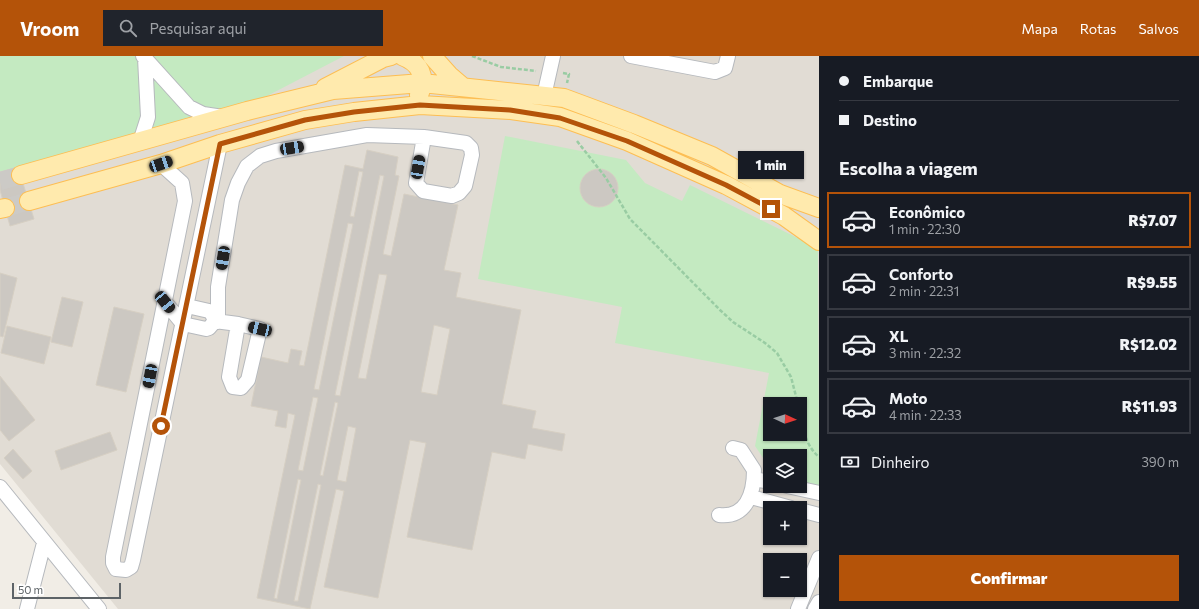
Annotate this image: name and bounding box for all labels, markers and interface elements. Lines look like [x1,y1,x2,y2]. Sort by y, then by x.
search box [103,10,383,46]
text: Vroom [20,17,79,40]
icon: search [117,17,139,39]
text: Pesquisar aqui [149,19,247,37]
text: Mapa [1022,20,1058,37]
text: Rotas [1080,20,1116,37]
text: Salvos [1138,20,1179,37]
text: Embarque [863,72,933,90]
text: Destino [863,111,917,129]
car [279,140,305,156]
callout: 1 min [738,151,804,179]
car [148,154,174,174]
car [410,154,426,180]
text: 1 min [755,157,787,173]
text: Escolha a viagem [839,157,978,179]
route end [762,200,780,218]
icon: car [841,202,877,238]
text: Econômico [889,203,965,221]
text: R$7.07 [1128,211,1177,229]
text: 1 min · 22:30 [889,221,961,237]
car [215,245,231,271]
icon: car [841,264,877,300]
text: Conforto [889,265,953,283]
text: R$9.55 [1127,273,1177,291]
text: 2 min · 22:31 [889,283,959,299]
car [153,289,177,315]
car [247,320,273,338]
icon: car [841,326,877,362]
text: XL [889,327,908,345]
text: R$12.02 [1119,335,1177,353]
text: 3 min · 22:32 [889,345,961,361]
car [142,363,158,389]
icon: car [841,388,877,424]
text: Moto [889,389,928,407]
north arrow [763,397,807,441]
map controls [763,397,807,597]
text: R$11.93 [1122,397,1177,415]
text: 4 min · 22:33 [889,407,962,423]
route start [152,417,170,435]
button: layers [763,449,807,493]
icon: cash [839,451,861,473]
text: Dinheiro [871,453,930,471]
text: 390 m [1141,454,1179,470]
button: + [763,501,807,545]
button: − [763,553,807,597]
button: Confirmar [839,555,1179,601]
scale bar [12,581,121,600]
text: 50 m [18,583,43,596]

